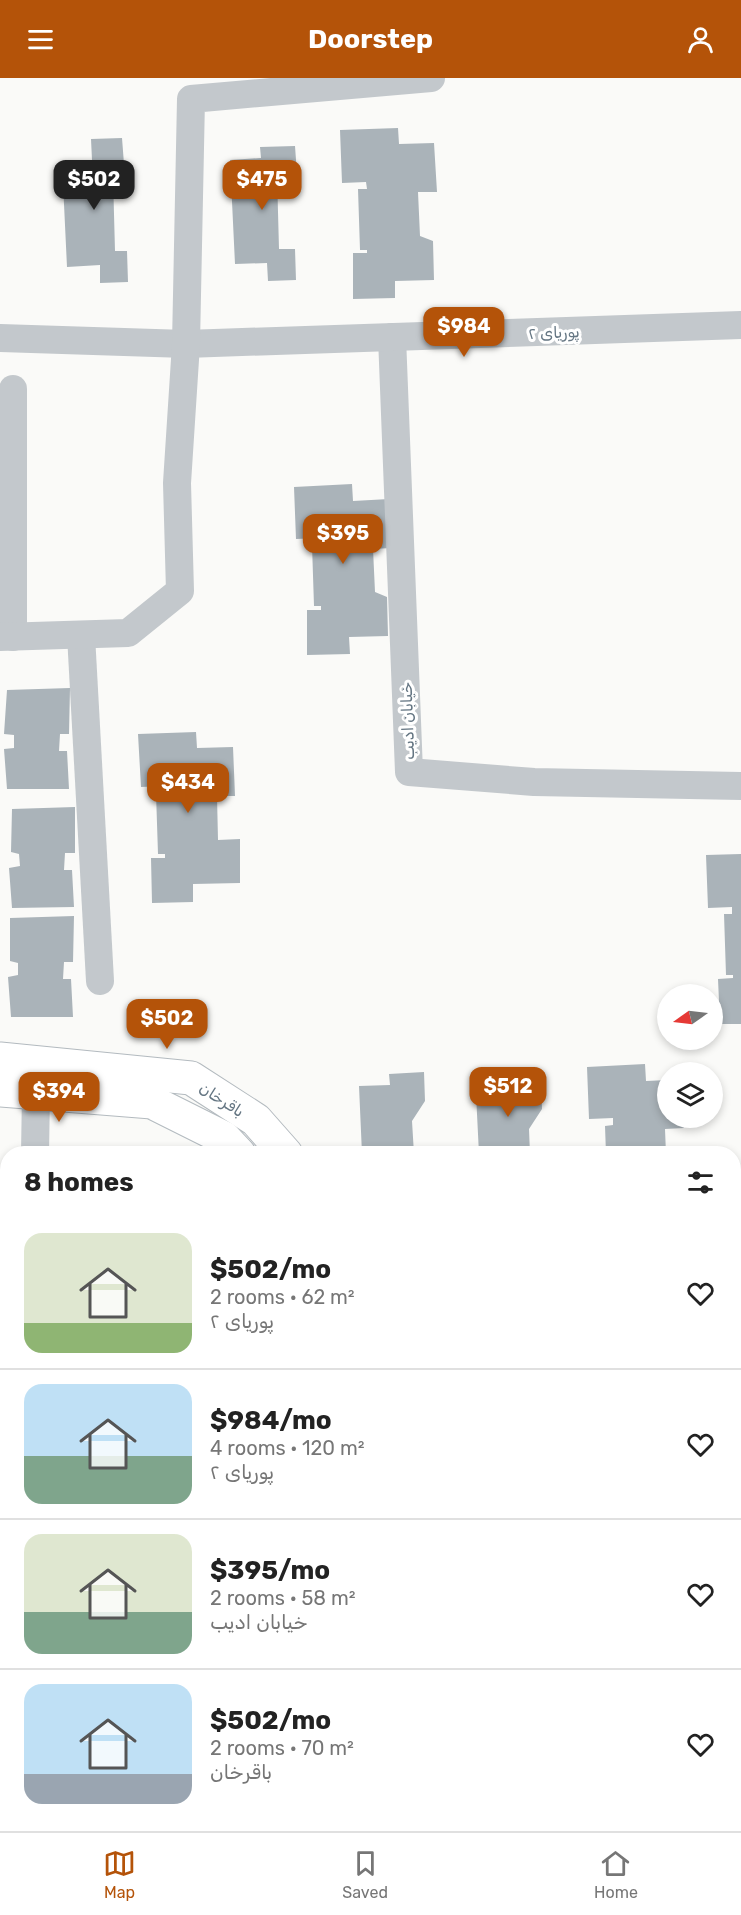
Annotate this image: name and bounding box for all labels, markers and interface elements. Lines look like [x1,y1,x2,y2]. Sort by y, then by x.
icon: menu [24,23,57,56]
text: Doorstep [308,23,433,55]
icon: person [684,23,717,56]
pin: $502 [58,160,130,211]
pin: $475 [226,160,298,211]
text: $502 [68,167,120,191]
text: $475 [237,167,287,191]
pin: $984 [428,307,500,358]
text: $984 [437,314,491,338]
street label: پوریای ۲ [528,322,580,344]
pin: $395 [307,514,379,565]
text: $395 [317,521,369,545]
street label: خیابان ادیب [397,682,418,760]
pin: $434 [152,763,224,814]
text: $434 [161,770,215,794]
north arrow [657,984,723,1050]
map controls [657,984,723,1128]
pin: $502 [131,999,203,1050]
text: $502 [141,1006,193,1030]
button: layers [657,1062,723,1128]
pin: $512 [472,1067,544,1118]
pin: $394 [23,1072,95,1123]
text: $512 [483,1074,533,1098]
street label: باقرخان [195,1078,248,1122]
text: $394 [33,1079,85,1103]
icon: filters [684,1166,717,1199]
text: 8 homes [24,1167,134,1198]
text: $502/mo [210,1254,331,1285]
icon: home [72,1257,144,1329]
icon: heart [684,1277,717,1310]
text: 2 rooms · 62 m² [210,1285,355,1309]
text: پوریای ۲ [210,1309,274,1333]
text: $984/mo [210,1405,332,1436]
icon: home [72,1408,144,1480]
icon: heart [684,1428,717,1461]
text: 4 rooms · 120 m² [210,1436,365,1460]
text: پوریای ۲ [210,1460,274,1484]
text: $395/mo [210,1555,330,1586]
icon: home [72,1558,144,1630]
icon: heart [684,1578,717,1611]
text: 2 rooms · 58 m² [210,1586,356,1610]
text: خیابان ادیب [210,1610,307,1634]
text: $502/mo [210,1705,331,1736]
icon: home [72,1708,144,1780]
icon: heart [684,1728,717,1761]
text: 2 rooms · 70 m² [210,1736,354,1760]
text: باقرخان [210,1760,272,1784]
tab: Map [103,1847,136,1902]
tab: Saved [342,1847,388,1902]
tab: Home [594,1847,638,1902]

